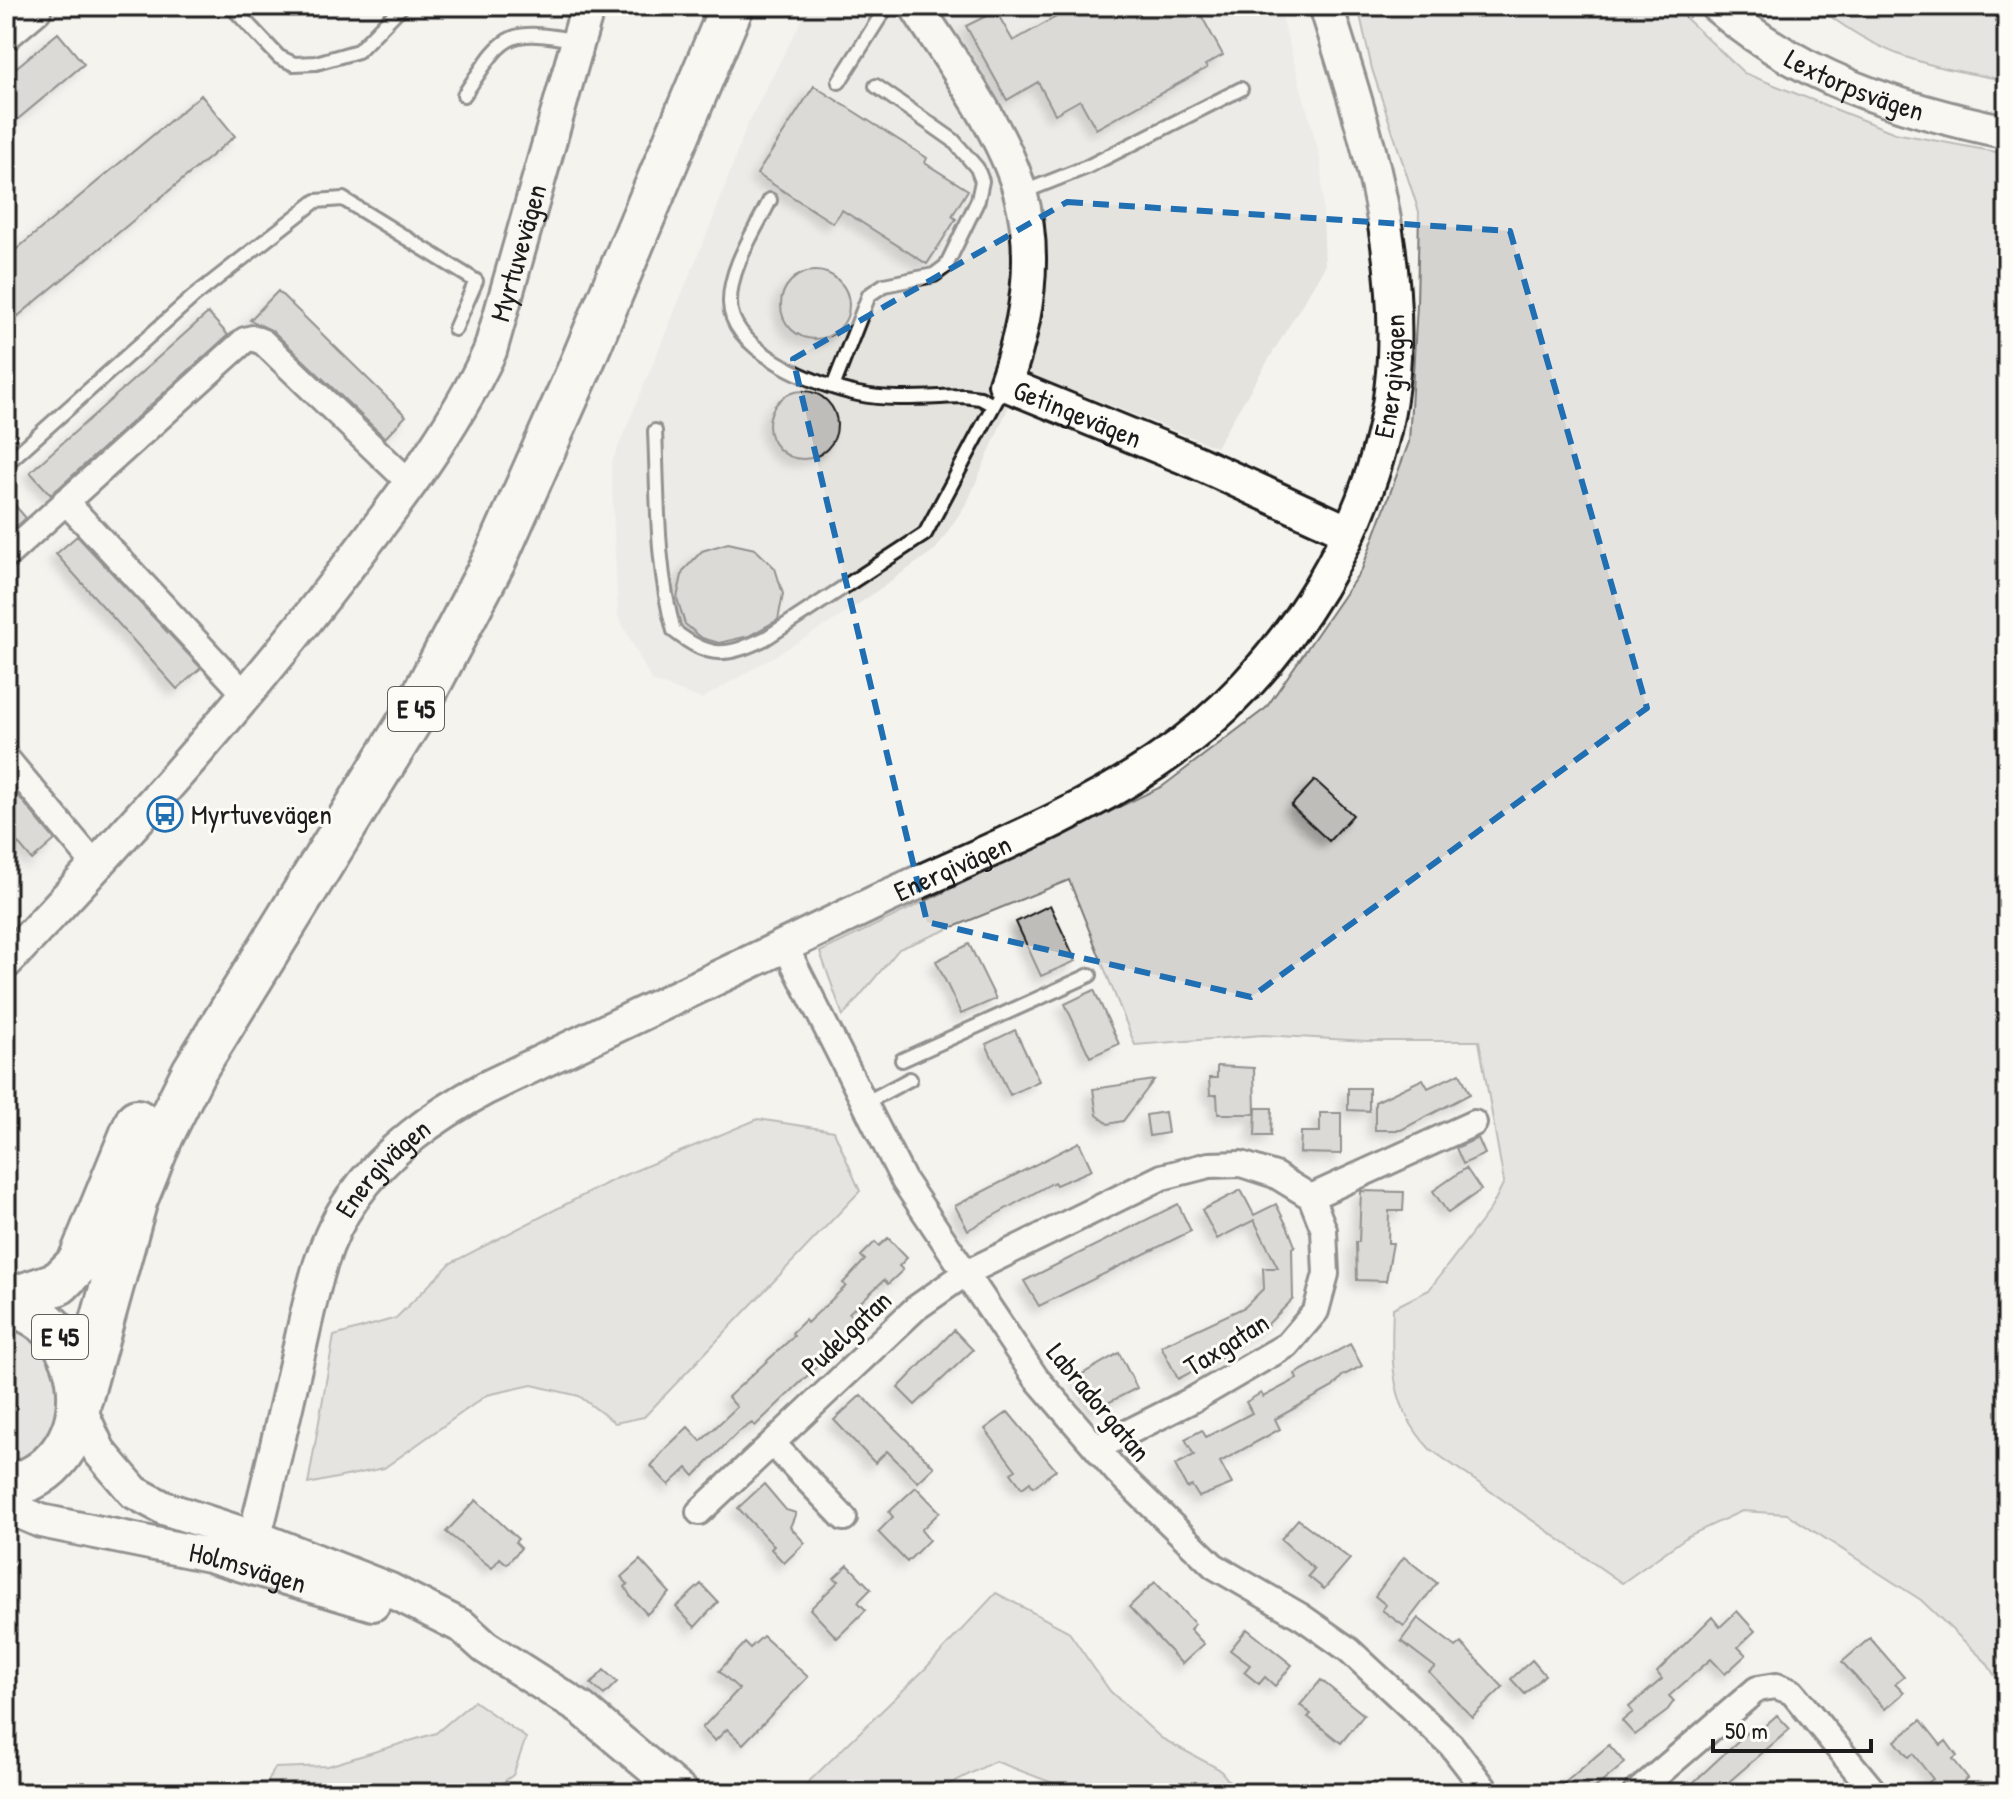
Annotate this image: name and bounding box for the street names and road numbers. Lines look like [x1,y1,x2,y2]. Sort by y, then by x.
street label: Lextorpsvägen [1778,39,1929,130]
street label: Myrtuvevägen [480,180,555,326]
street label: Energivägen [1364,314,1413,442]
street label: Getingevägen [1008,370,1147,457]
road number: E 45 [388,687,444,731]
street label: Energivägen [888,825,1017,910]
street label: Energivägen [326,1109,438,1225]
street label: Pudelgatan [792,1281,900,1385]
street label: Taxgatan [1176,1303,1276,1385]
road number: E 45 [32,1315,88,1359]
street label: Labradorgatan [1038,1334,1160,1470]
street label: Holmsvägen [186,1532,311,1602]

